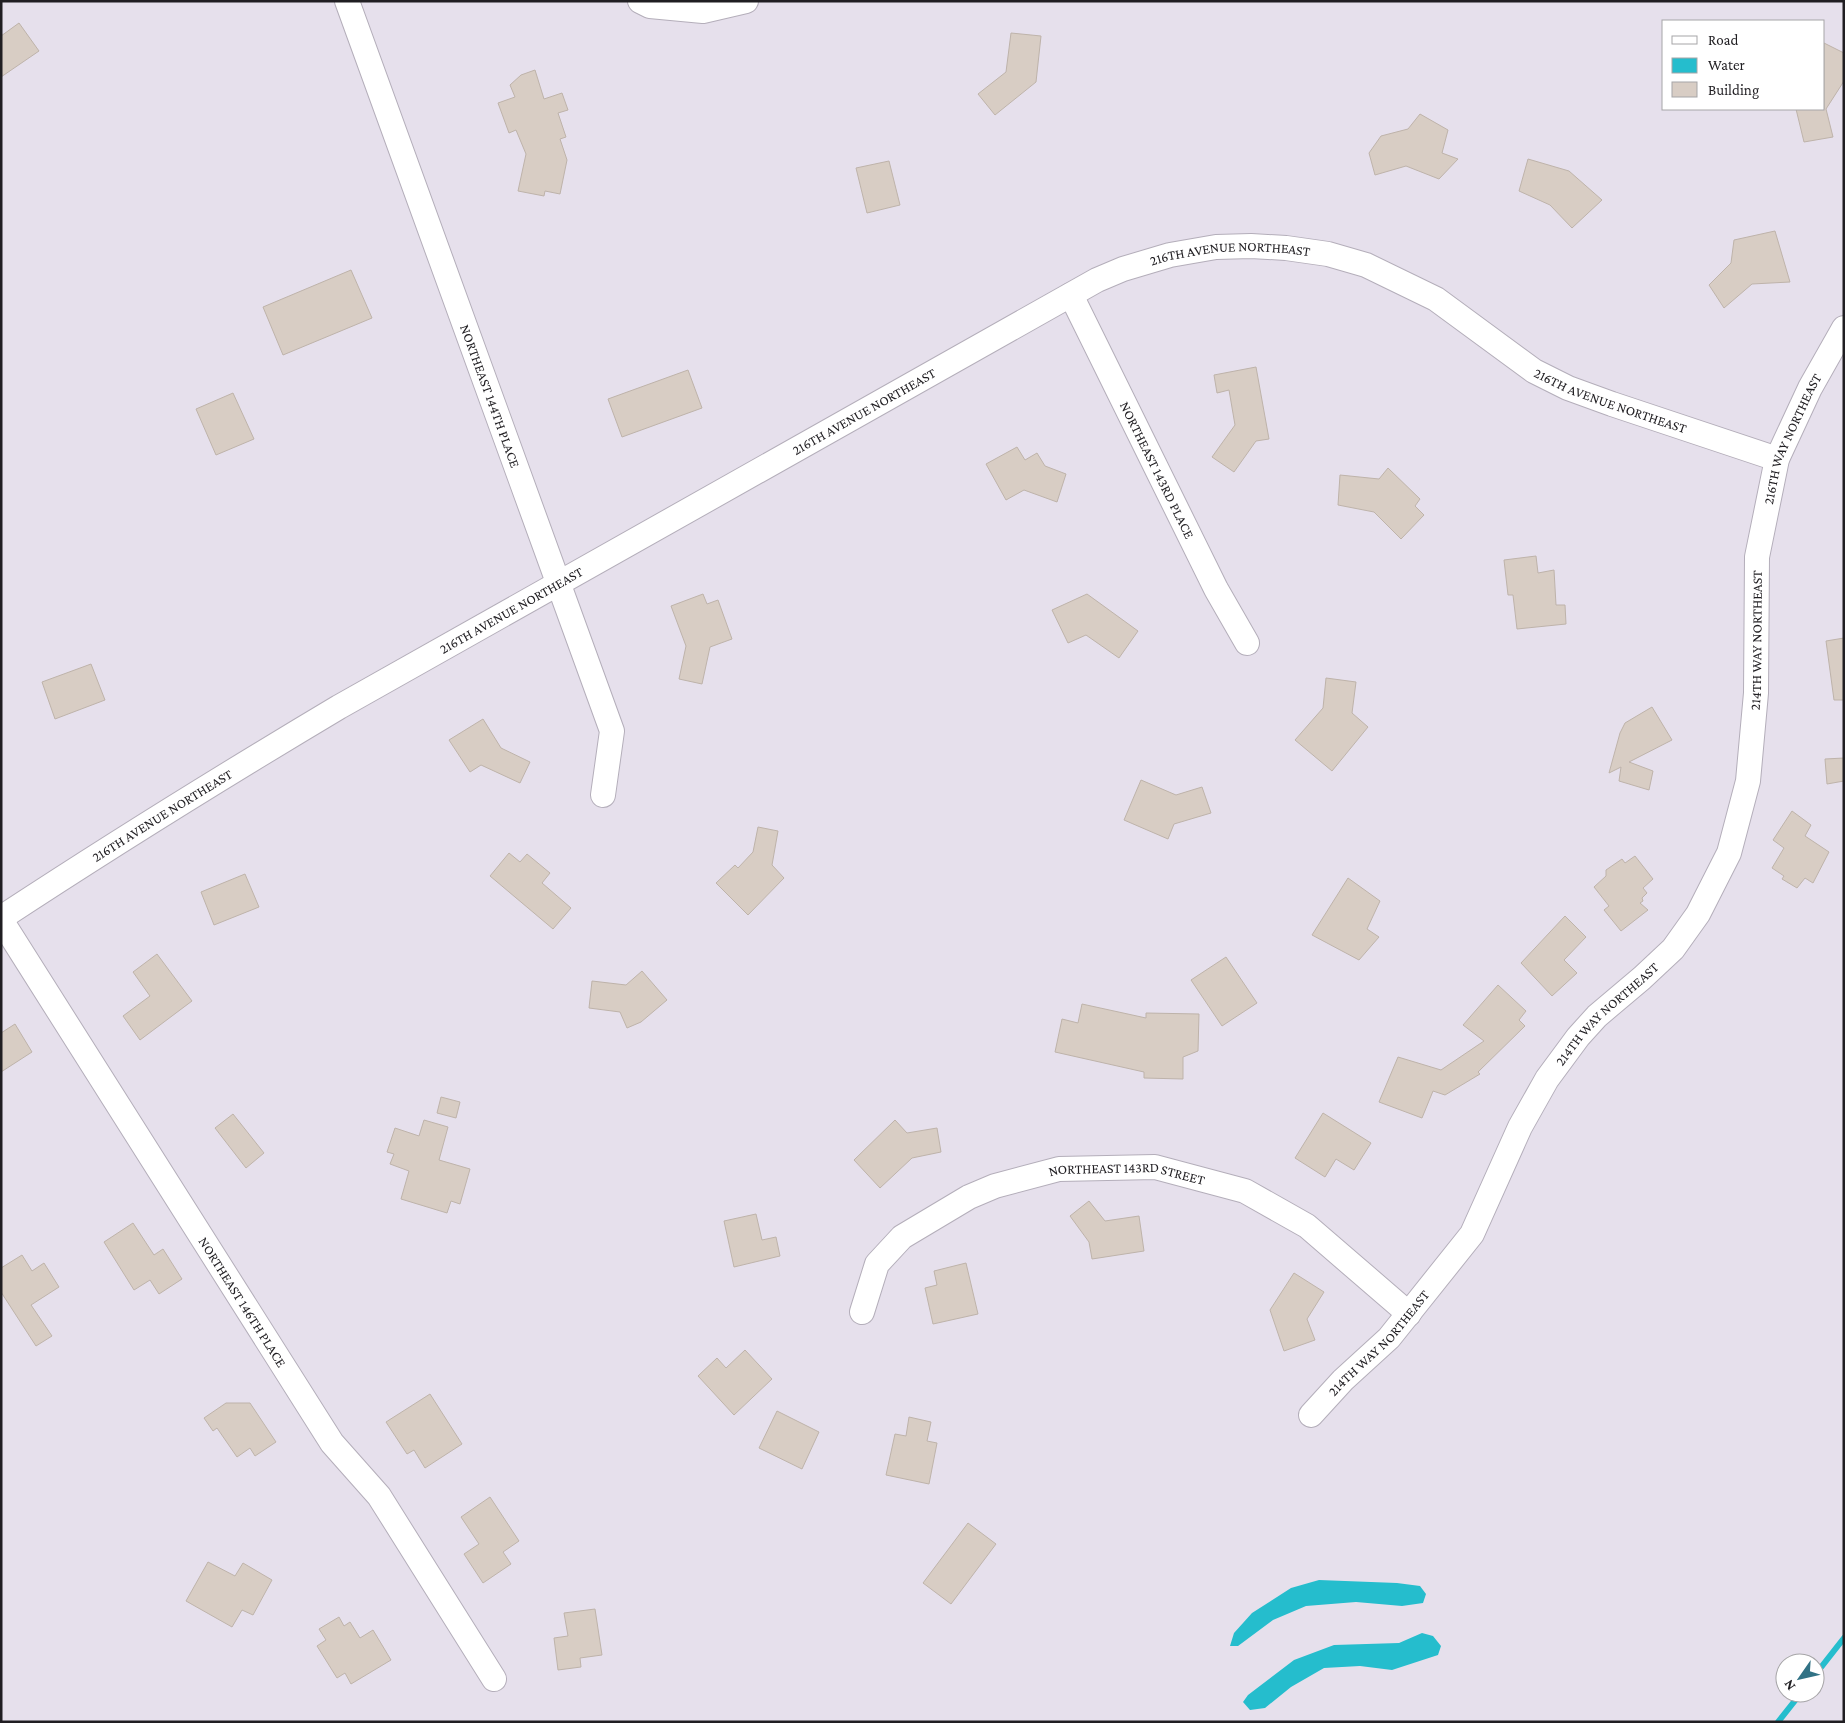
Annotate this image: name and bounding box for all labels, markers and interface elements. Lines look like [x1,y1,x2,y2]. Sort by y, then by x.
legend [1662,20,1825,110]
text: Road [1708,32,1739,48]
text: Water [1708,57,1745,73]
text: Building [1708,82,1759,99]
street label: 216TH AVENUE NORTHEAST [1148,238,1312,269]
street label: NORTHEAST 144TH PLACE [457,322,524,470]
street label: 216TH AVENUE NORTHEAST [789,364,939,458]
street label: 216TH AVENUE NORTHEAST [1531,364,1689,436]
street label: 216TH WAY NORTHEAST [1760,370,1825,506]
street label: NORTHEAST 143RD PLACE [1117,399,1198,541]
street label: 216TH AVENUE NORTHEAST [437,563,586,657]
street label: 214TH WAY NORTHEAST [1746,570,1765,711]
street label: 216TH AVENUE NORTHEAST [89,765,235,865]
street label: 214TH WAY NORTHEAST [1552,959,1662,1069]
street label: NORTHEAST 143RD STREET [1047,1159,1207,1188]
street label: NORTHEAST 146TH PLACE [196,1234,290,1370]
street label: 214TH WAY NORTHEAST [1325,1286,1433,1399]
north arrow [1775,1653,1825,1703]
text: N [1780,1676,1799,1694]

